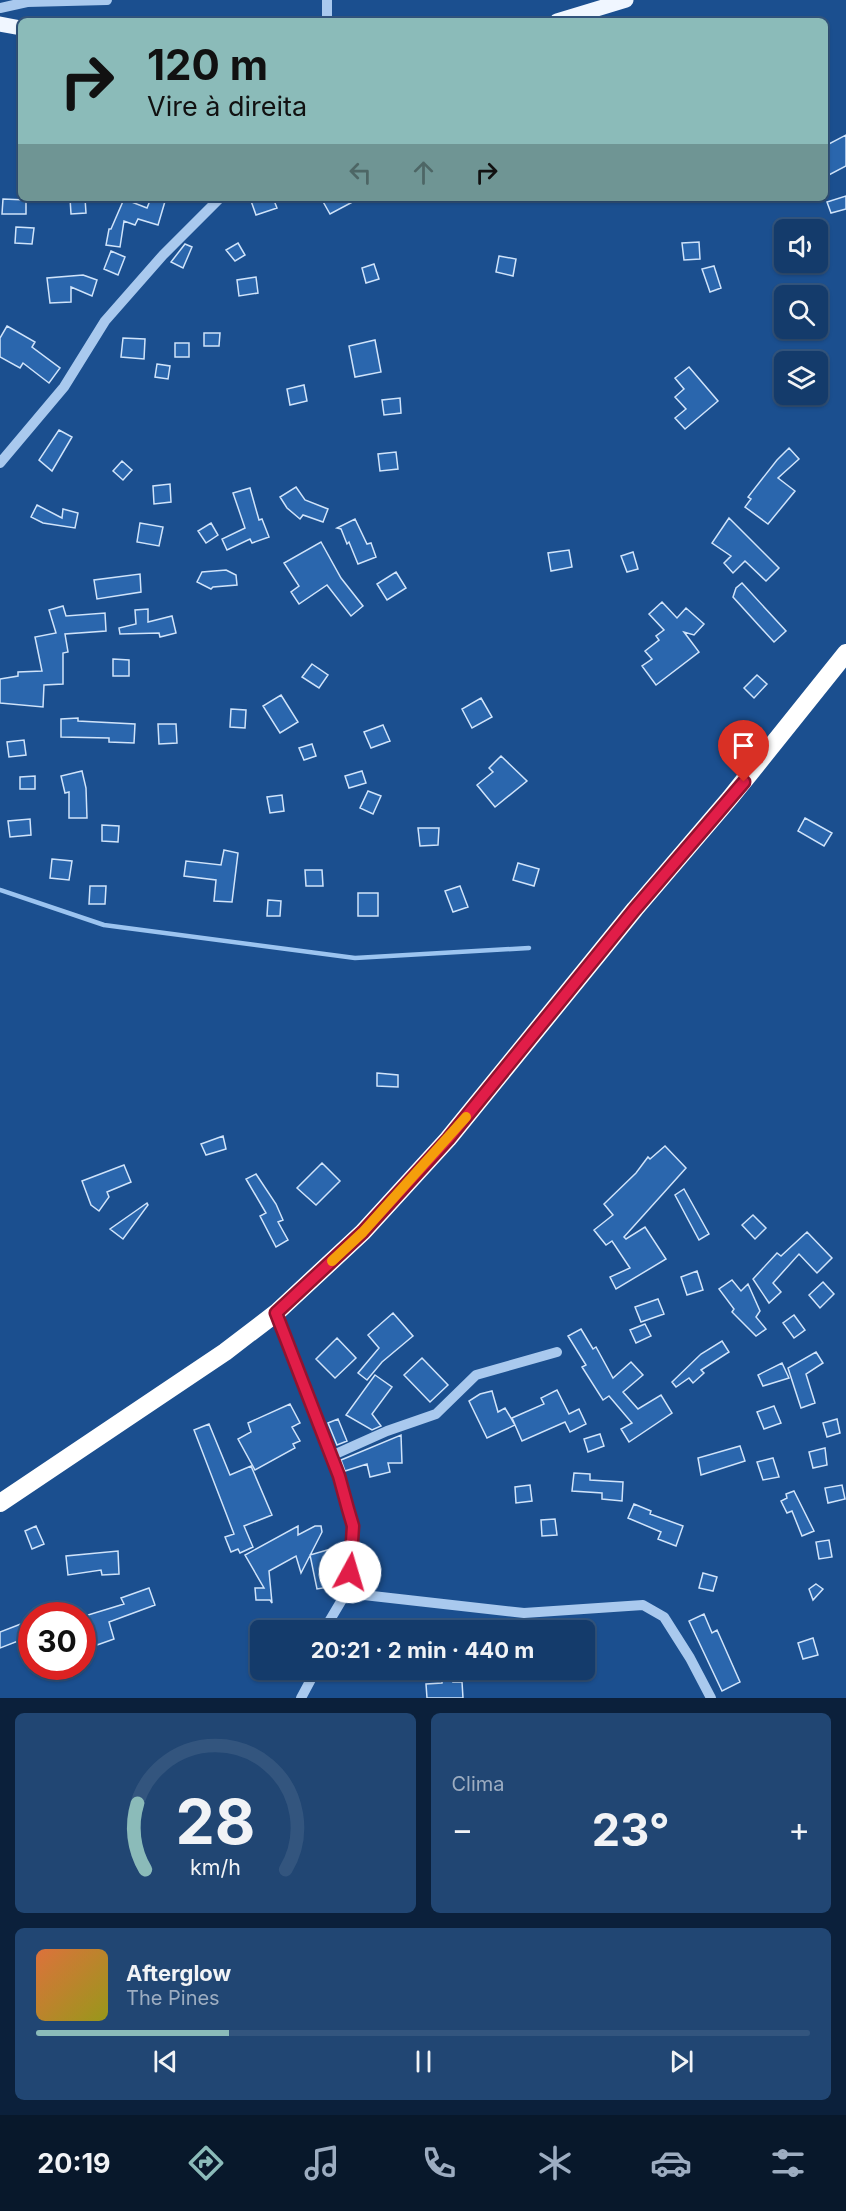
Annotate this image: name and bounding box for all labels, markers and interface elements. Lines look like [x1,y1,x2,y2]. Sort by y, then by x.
text: 120 m [147,39,268,90]
icon: right [48,42,126,120]
text: Vire à direita [147,90,307,123]
icon: left [344,156,377,189]
icon: ahead [407,156,440,189]
icon: right [470,156,503,189]
map controls [774,219,828,405]
button: sound [774,219,828,273]
button: search [774,285,828,339]
button: layers [774,351,828,405]
pin [718,720,769,782]
icon: arrive [727,729,760,762]
position arrow [318,1540,382,1604]
speed limit sign: 30 [18,1602,96,1680]
text: 20:21 · 2 min · 440 m [311,1637,534,1663]
text: Clima [452,1772,505,1796]
text: 28 [175,1784,255,1859]
text: 23° [592,1802,670,1857]
text: − [452,1809,473,1849]
text: + [788,1809,810,1849]
text: km/h [190,1854,241,1880]
text: Afterglow [126,1960,231,1986]
text: The Pines [126,1986,220,2010]
icon: previous [149,2045,182,2078]
icon: pause [407,2045,440,2078]
icon: next [665,2045,698,2078]
icon: directions [185,2142,227,2184]
icon: music [301,2142,343,2184]
icon: phone [418,2142,460,2184]
icon: climate [534,2142,576,2184]
icon: car [650,2142,692,2184]
icon: filters [767,2142,809,2184]
text: 20:19 [37,2147,111,2180]

